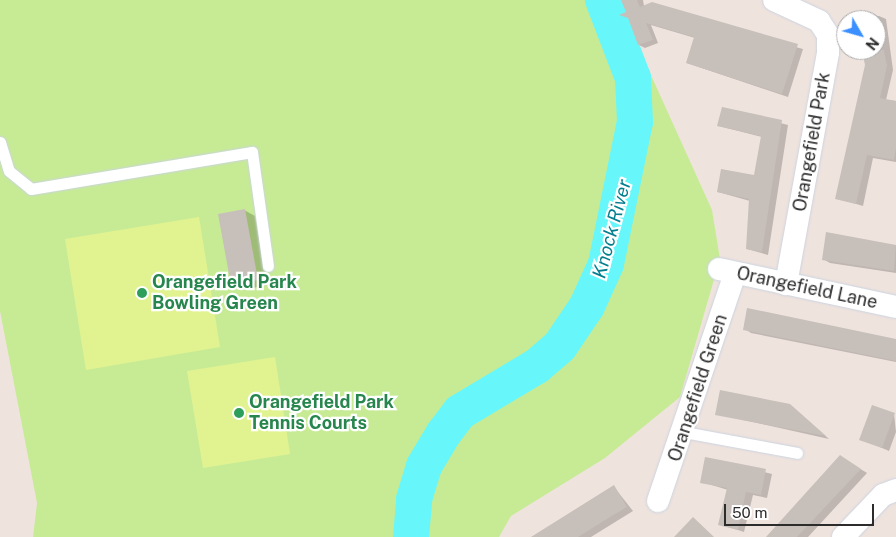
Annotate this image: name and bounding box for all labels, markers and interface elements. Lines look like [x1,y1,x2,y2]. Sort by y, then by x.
north arrow [836,10,886,60]
text: N [862,34,882,53]
street label: Orangefield Park [789,71,835,213]
water label: Knock River [588,177,636,281]
street label: Orangefield Lane [735,263,879,313]
place label: Orangefield Park Bowling Green [152,272,297,314]
marker: Orangefield Park Bowling Green [136,287,148,299]
street label: Orangefield Green [664,312,732,464]
place label: Orangefield Park Tennis Courts [249,392,394,434]
marker: Orangefield Park Tennis Courts [233,407,245,419]
scale bar [726,494,876,526]
text: 50 m [732,504,767,521]

